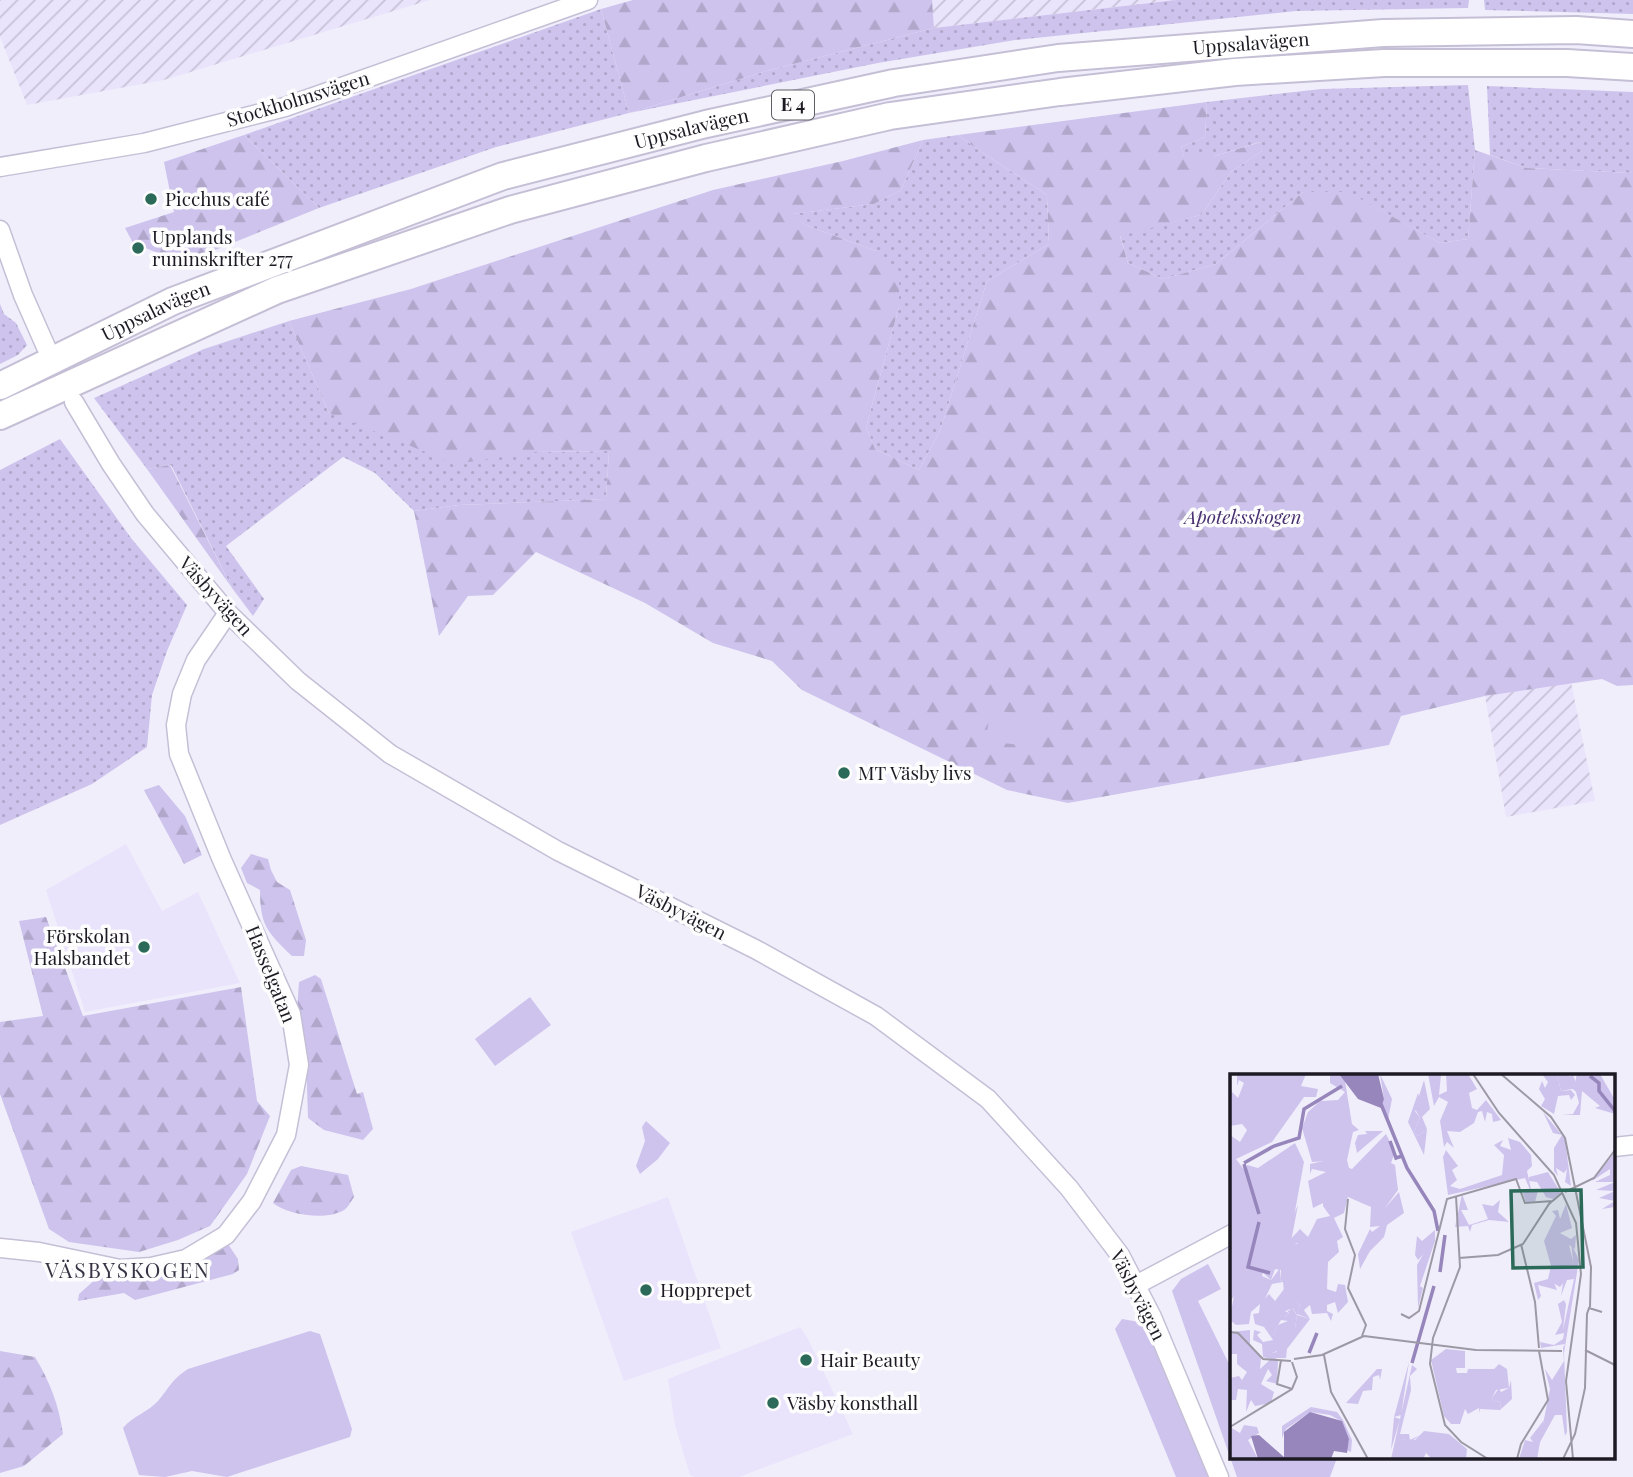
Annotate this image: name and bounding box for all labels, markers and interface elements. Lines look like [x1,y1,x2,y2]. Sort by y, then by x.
street label: Uppsalavägen [1192,25,1311,60]
street label: Stockholmsvägen [223,64,373,132]
road number: E 4 [772,90,814,120]
street label: Uppsalavägen [631,101,752,154]
place label: Picchus café [165,185,270,211]
marker: Picchus café [143,191,159,207]
place label: Upplands runinskrifter 277 [152,223,293,271]
marker: Upplands runinskrifter 277 [130,240,146,256]
street label: Uppsalavägen [97,274,214,346]
park label: Apoteksskogen [1183,503,1301,529]
street label: Väsbyvägen [173,549,260,641]
place label: MT Väsby livs [858,759,971,785]
marker: MT Väsby livs [836,765,852,781]
street label: Väsbyvägen [631,877,732,945]
street label: Hasselgatan [241,921,303,1027]
place label: Förskolan Halsbandet [33,922,131,970]
marker: Förskolan Halsbandet [136,939,152,955]
inset map [1230,1074,1616,1460]
street label: Väsbyvägen [1104,1244,1173,1345]
district label: VÄSBYSKOGEN [44,1255,211,1283]
place label: Hopprepet [660,1276,752,1302]
marker: Hopprepet [638,1282,654,1298]
place label: Hair Beauty [820,1346,921,1372]
marker: Hair Beauty [798,1352,814,1368]
place label: Väsby konsthall [786,1389,919,1415]
marker: Väsby konsthall [765,1395,781,1411]

